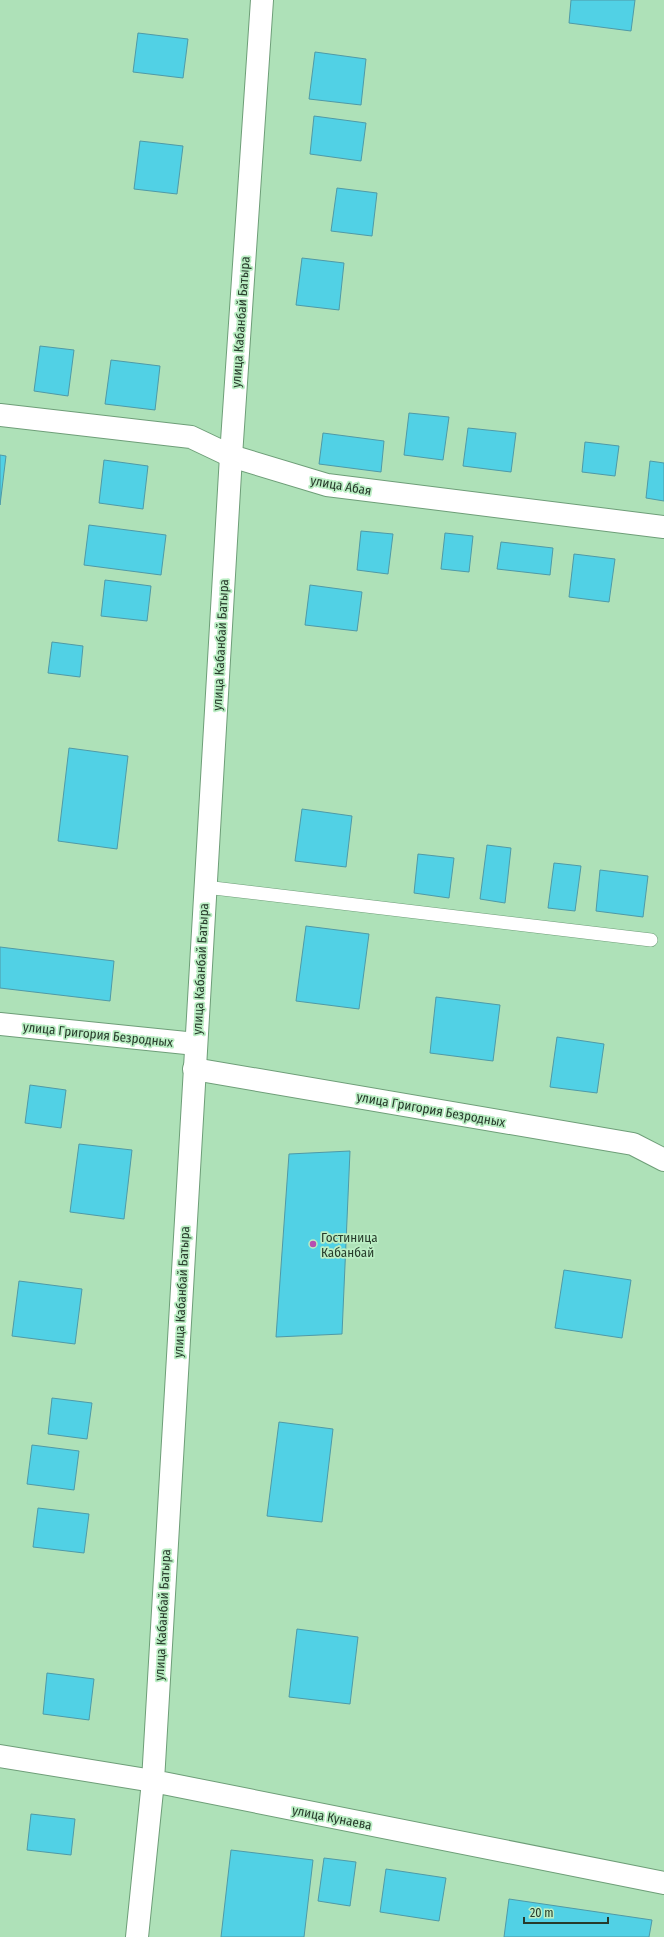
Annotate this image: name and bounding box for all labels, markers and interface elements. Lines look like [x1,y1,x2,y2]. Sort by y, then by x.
street label: улица Кабанбай Батыра [228,256,253,388]
street label: улица Абая [309,473,373,498]
street label: улица Кабанбай Батыра [210,579,231,711]
street label: улица Кабанбай Батыра [190,903,211,1035]
street label: улица Григория Безродных [22,1019,174,1050]
street label: улица Григория Безродных [355,1089,507,1130]
street label: улица Кабанбай Батыра [171,1226,192,1358]
place label: Гостиница Кабанбай [321,1230,378,1260]
marker: Гостиница Кабанбай [308,1239,318,1249]
street label: улица Кабанбай Батыра [152,1549,173,1681]
street label: улица Кунаева [291,1802,373,1833]
scale bar [524,1899,608,1925]
text: 20 m [530,1906,554,1920]

